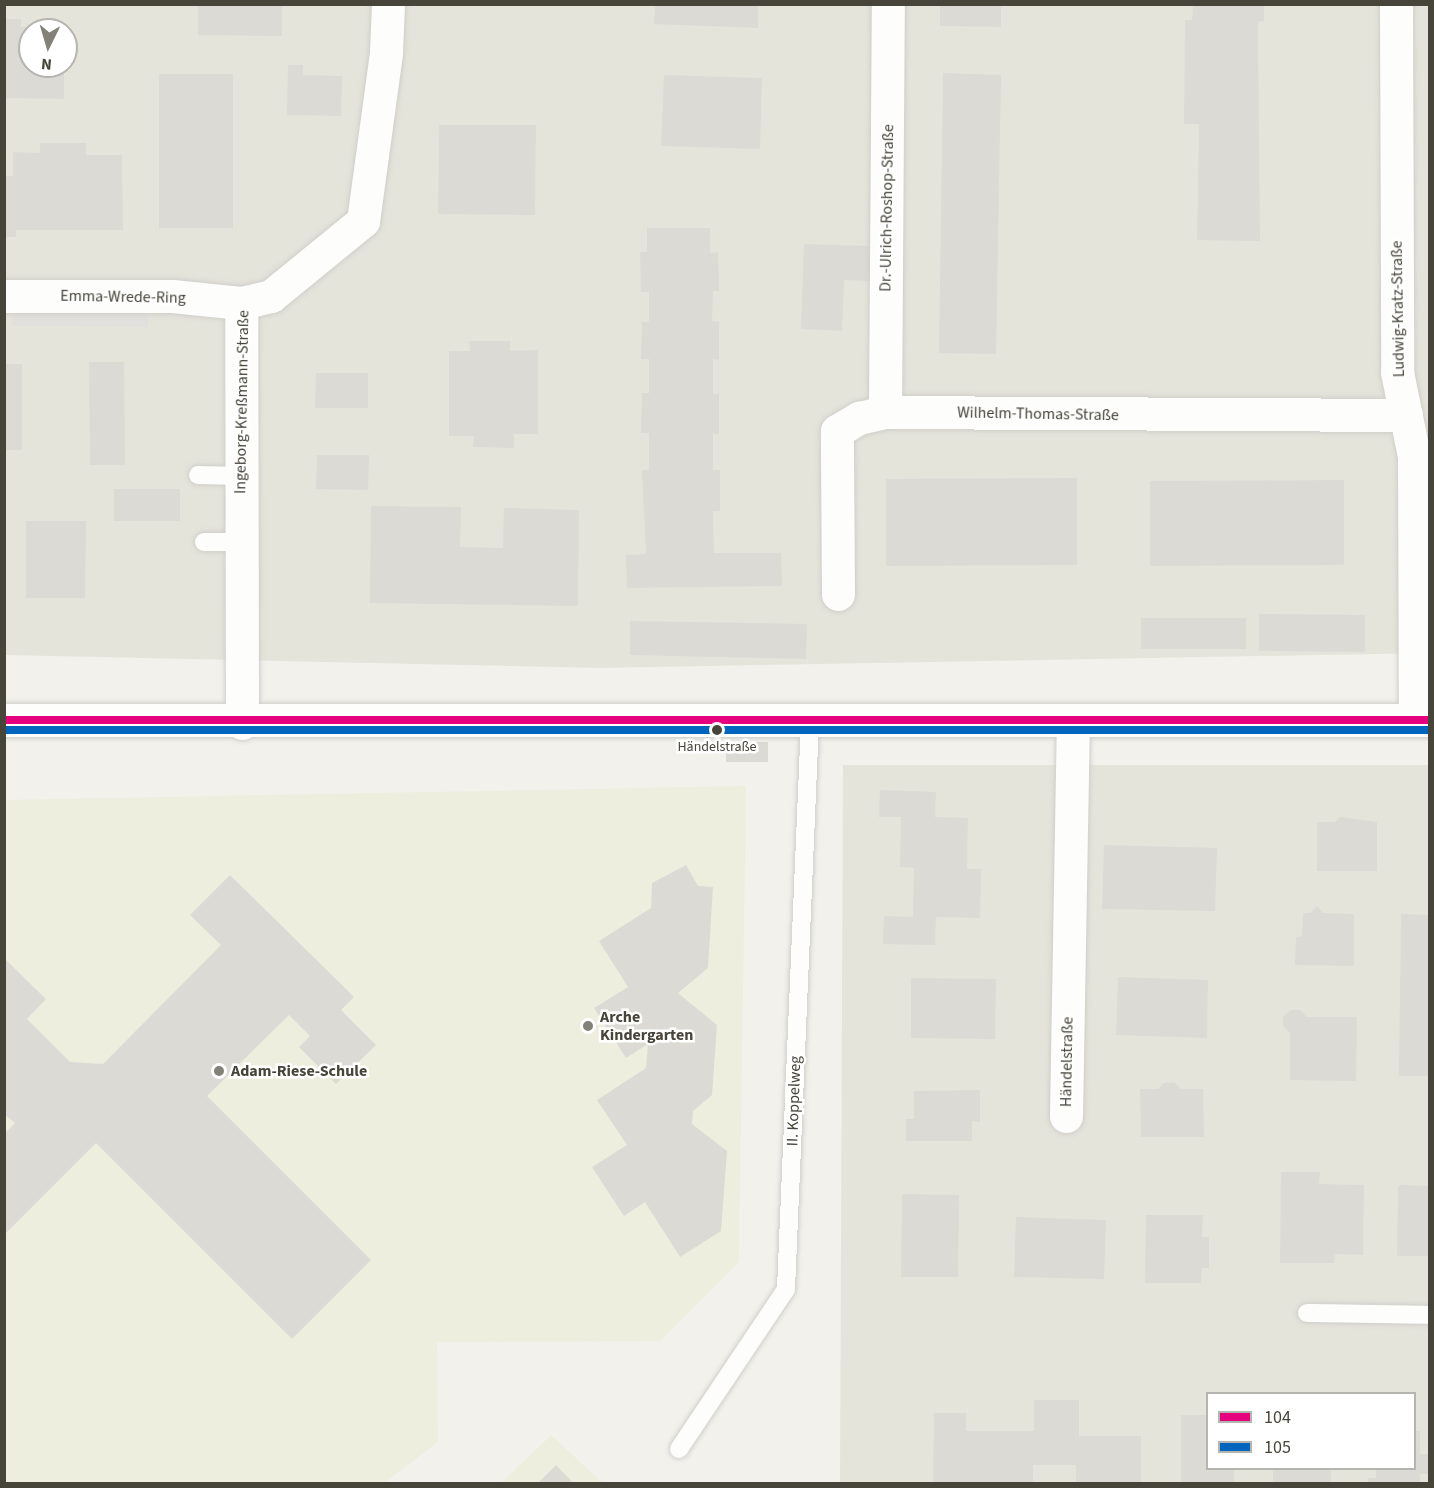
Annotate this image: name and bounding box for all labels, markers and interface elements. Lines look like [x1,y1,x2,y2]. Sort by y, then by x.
north arrow [18,18,78,78]
text: N [40,53,53,75]
street label: Dr.-Ulrich-Roshop-Straße [876,124,898,292]
street label: Ludwig-Kratz-Straße [1387,241,1409,377]
street label: Emma-Wrede-Ring [60,286,186,308]
street label: Ingeborg-Kreßmann-Straße [231,310,253,494]
street label: Wilhelm-Thomas-Straße [957,403,1119,425]
marker: Händelstraße [711,724,723,736]
place label: Händelstraße [677,739,757,755]
place label: Arche Kindergarten [600,1007,693,1045]
street label: Händelstraße [1057,1017,1077,1107]
marker: Arche Kindergarten [581,1019,595,1033]
street label: II. Koppelweg [783,1055,805,1147]
place label: Adam-Riese-Schule [231,1061,367,1081]
marker: Adam-Riese-Schule [212,1064,226,1078]
legend [1206,1392,1416,1470]
text: 104 [1264,1405,1291,1430]
text: 105 [1264,1435,1291,1460]

